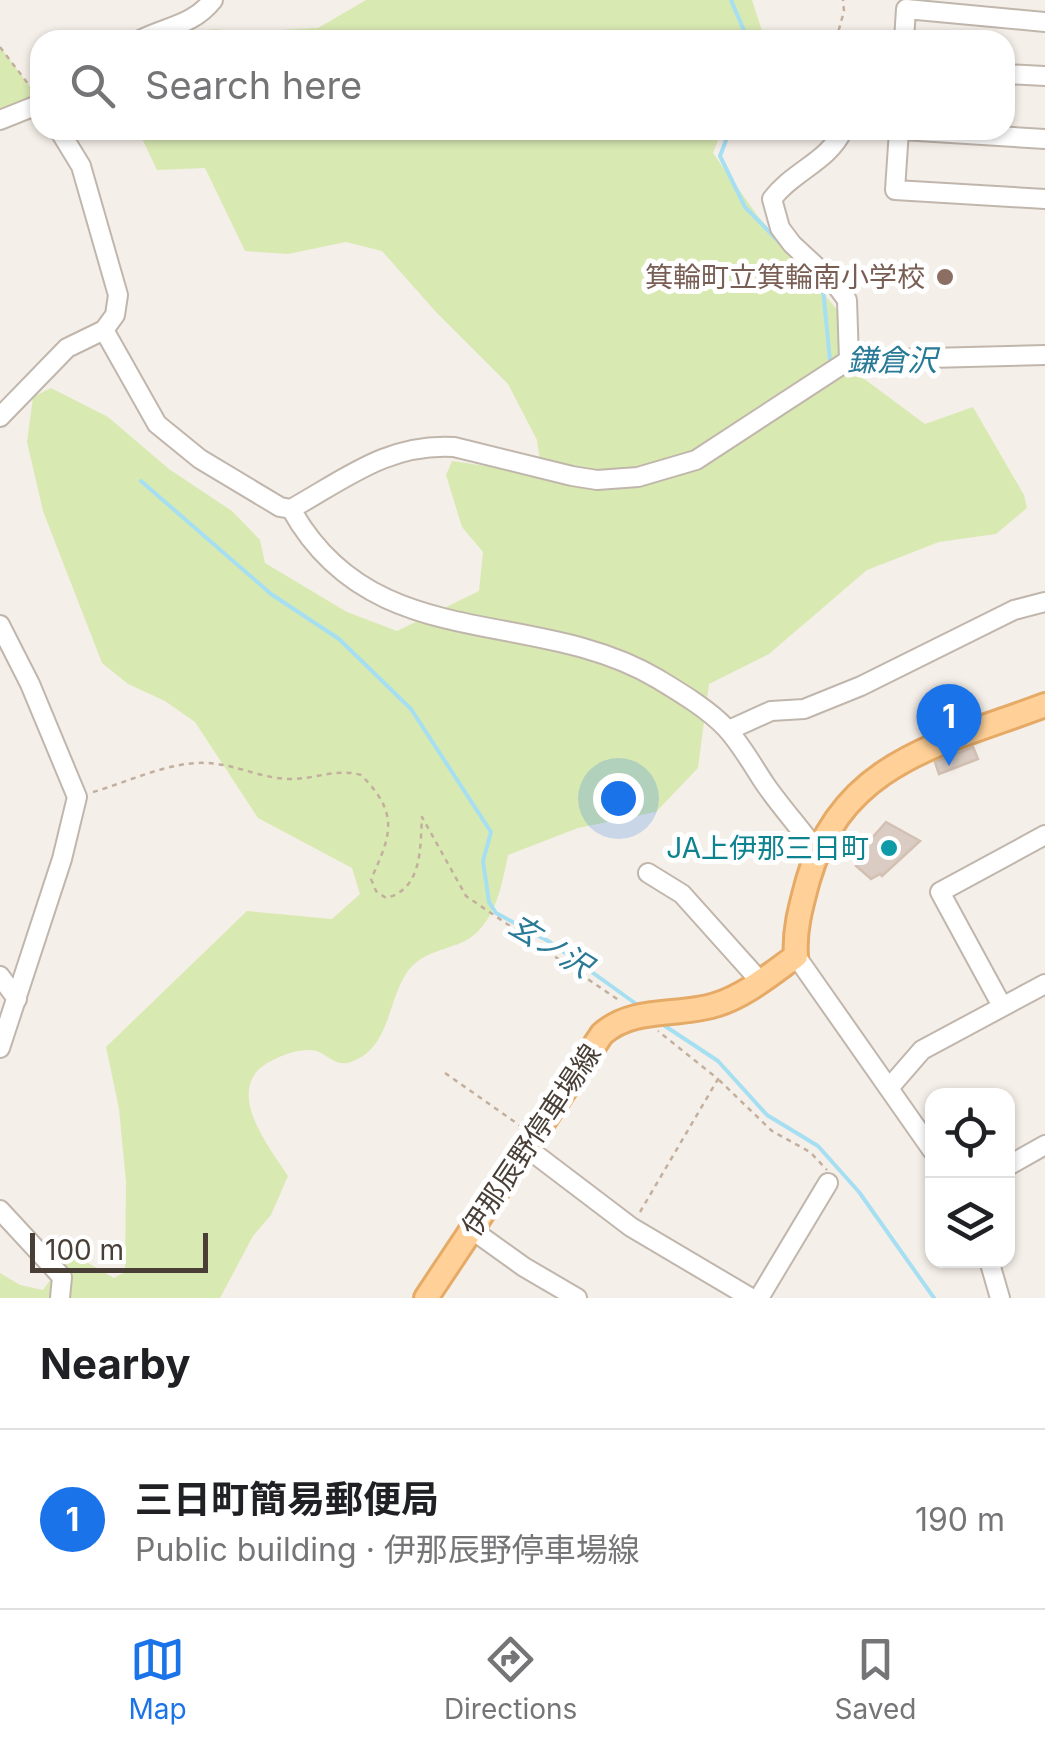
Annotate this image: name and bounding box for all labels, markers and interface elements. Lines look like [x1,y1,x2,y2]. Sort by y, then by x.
search box [30,30,1015,140]
icon: search [65,58,120,113]
text: Search here [145,62,362,108]
place label: 箕輪町立箕輪南小学校 [645,260,925,294]
marker: 箕輪町立箕輪南小学校 [934,266,956,288]
water label: 鎌倉沢 [847,342,941,378]
pin: 1 [916,684,982,766]
your location [593,773,644,824]
place label: JA上伊那三日町 [666,831,869,865]
marker: JA上伊那三日町 [878,837,900,859]
water label: 玄ノ沢 [503,906,602,986]
street label: 伊那辰野停車場線 [454,1038,608,1242]
map controls [925,1088,1015,1268]
button: locate [925,1088,1015,1178]
button: layers [925,1178,1015,1268]
scale bar [30,1228,208,1272]
text: 100 m [45,1233,124,1267]
text: Nearby [40,1338,191,1389]
text: 三日町簡易郵便局 [135,1476,439,1522]
text: 1 [66,1500,79,1539]
text: 190 m [915,1500,1005,1539]
text: Public building · 伊那辰野停車場線 [135,1530,640,1569]
tab: Map [129,1632,187,1726]
tab: Directions [444,1632,577,1726]
tab: Saved [834,1632,916,1726]

